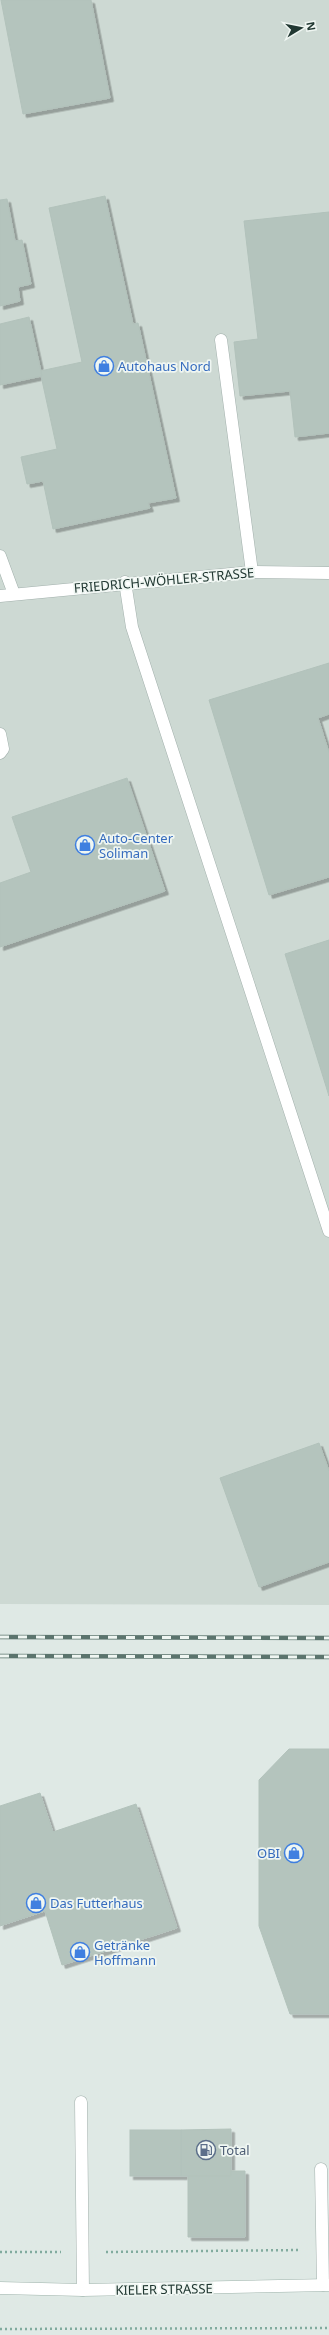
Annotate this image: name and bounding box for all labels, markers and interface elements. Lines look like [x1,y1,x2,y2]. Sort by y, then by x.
north arrow [281,8,321,48]
text: N [303,20,320,32]
shop icon: Autohaus Nord [93,355,115,377]
place label: Autohaus Nord [118,357,211,375]
street label: FRIEDRICH-WÖHLER-STRASSE [73,563,255,597]
place label: Auto-Center Soliman [99,829,174,862]
shop icon: Auto-Center Soliman [74,834,96,856]
shop icon: OBI [283,1842,305,1864]
place label: OBI [257,1844,280,1862]
shop icon: Das Futterhaus [25,1892,47,1914]
place label: Das Futterhaus [50,1894,143,1912]
place label: Getränke Hoffmann [94,1936,156,1969]
shop icon: Getränke Hoffmann [69,1941,91,1963]
fuel station icon: Total [195,2139,217,2161]
place label: Total [220,2141,250,2159]
street label: KIELER STRASSE [115,2279,213,2299]

